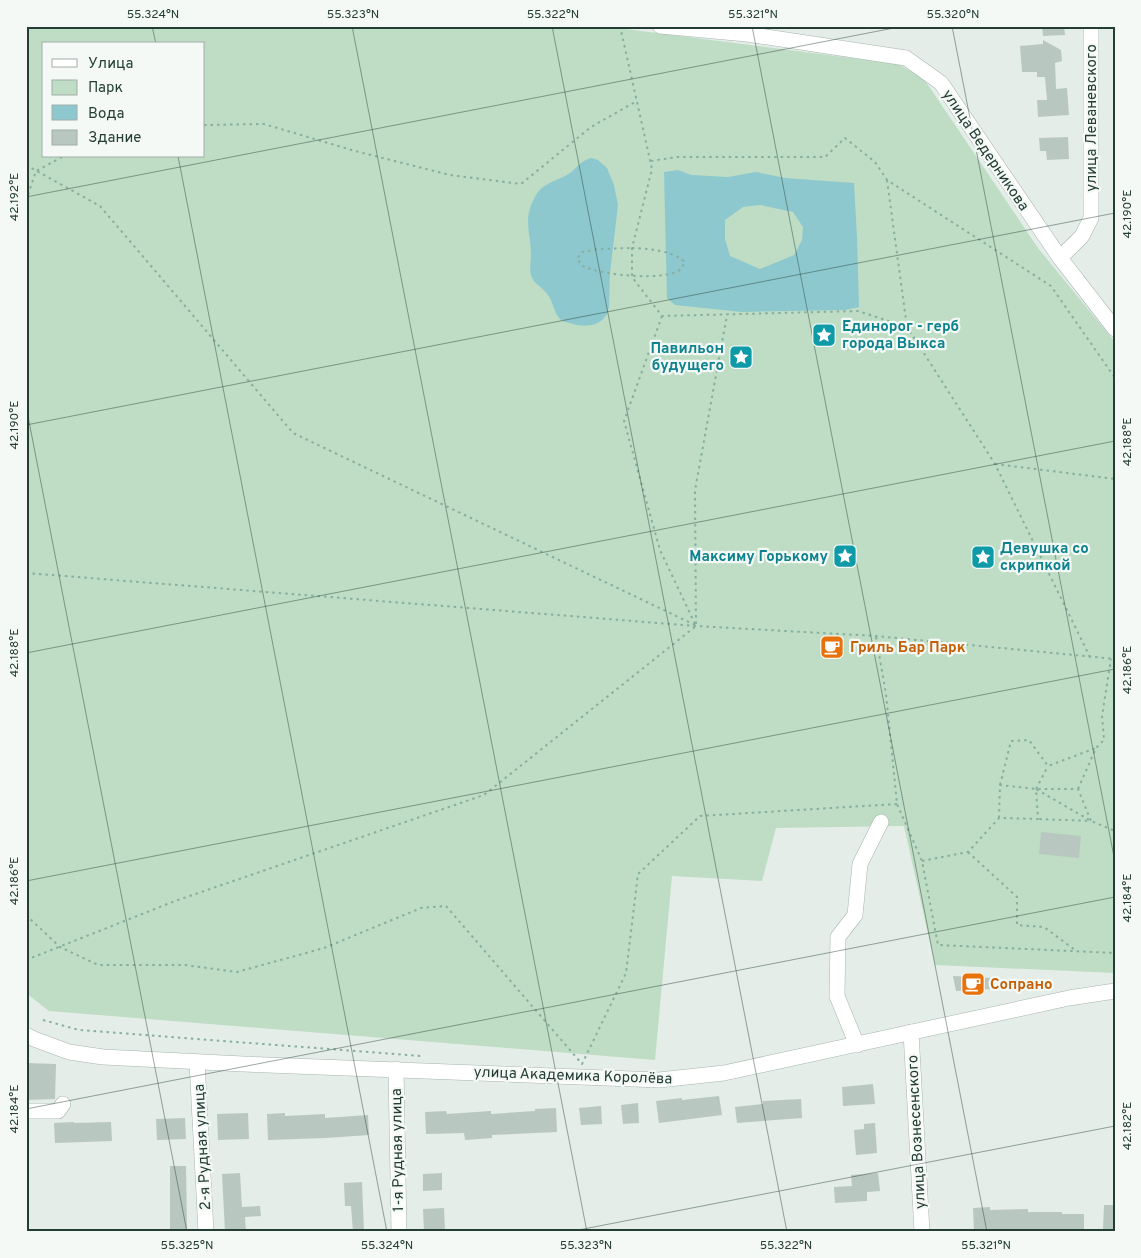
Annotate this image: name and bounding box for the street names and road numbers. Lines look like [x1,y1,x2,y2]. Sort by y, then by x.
street label: улица Леваневского [1083,44,1102,192]
street label: улица Ведерникова [937,86,1032,215]
street label: улица Вознесенского [904,1054,931,1209]
street label: улица Академика Королёва [473,1064,673,1089]
street label: 2-я Рудная улица [191,1083,216,1211]
street label: 1-я Рудная улица [388,1088,409,1212]

